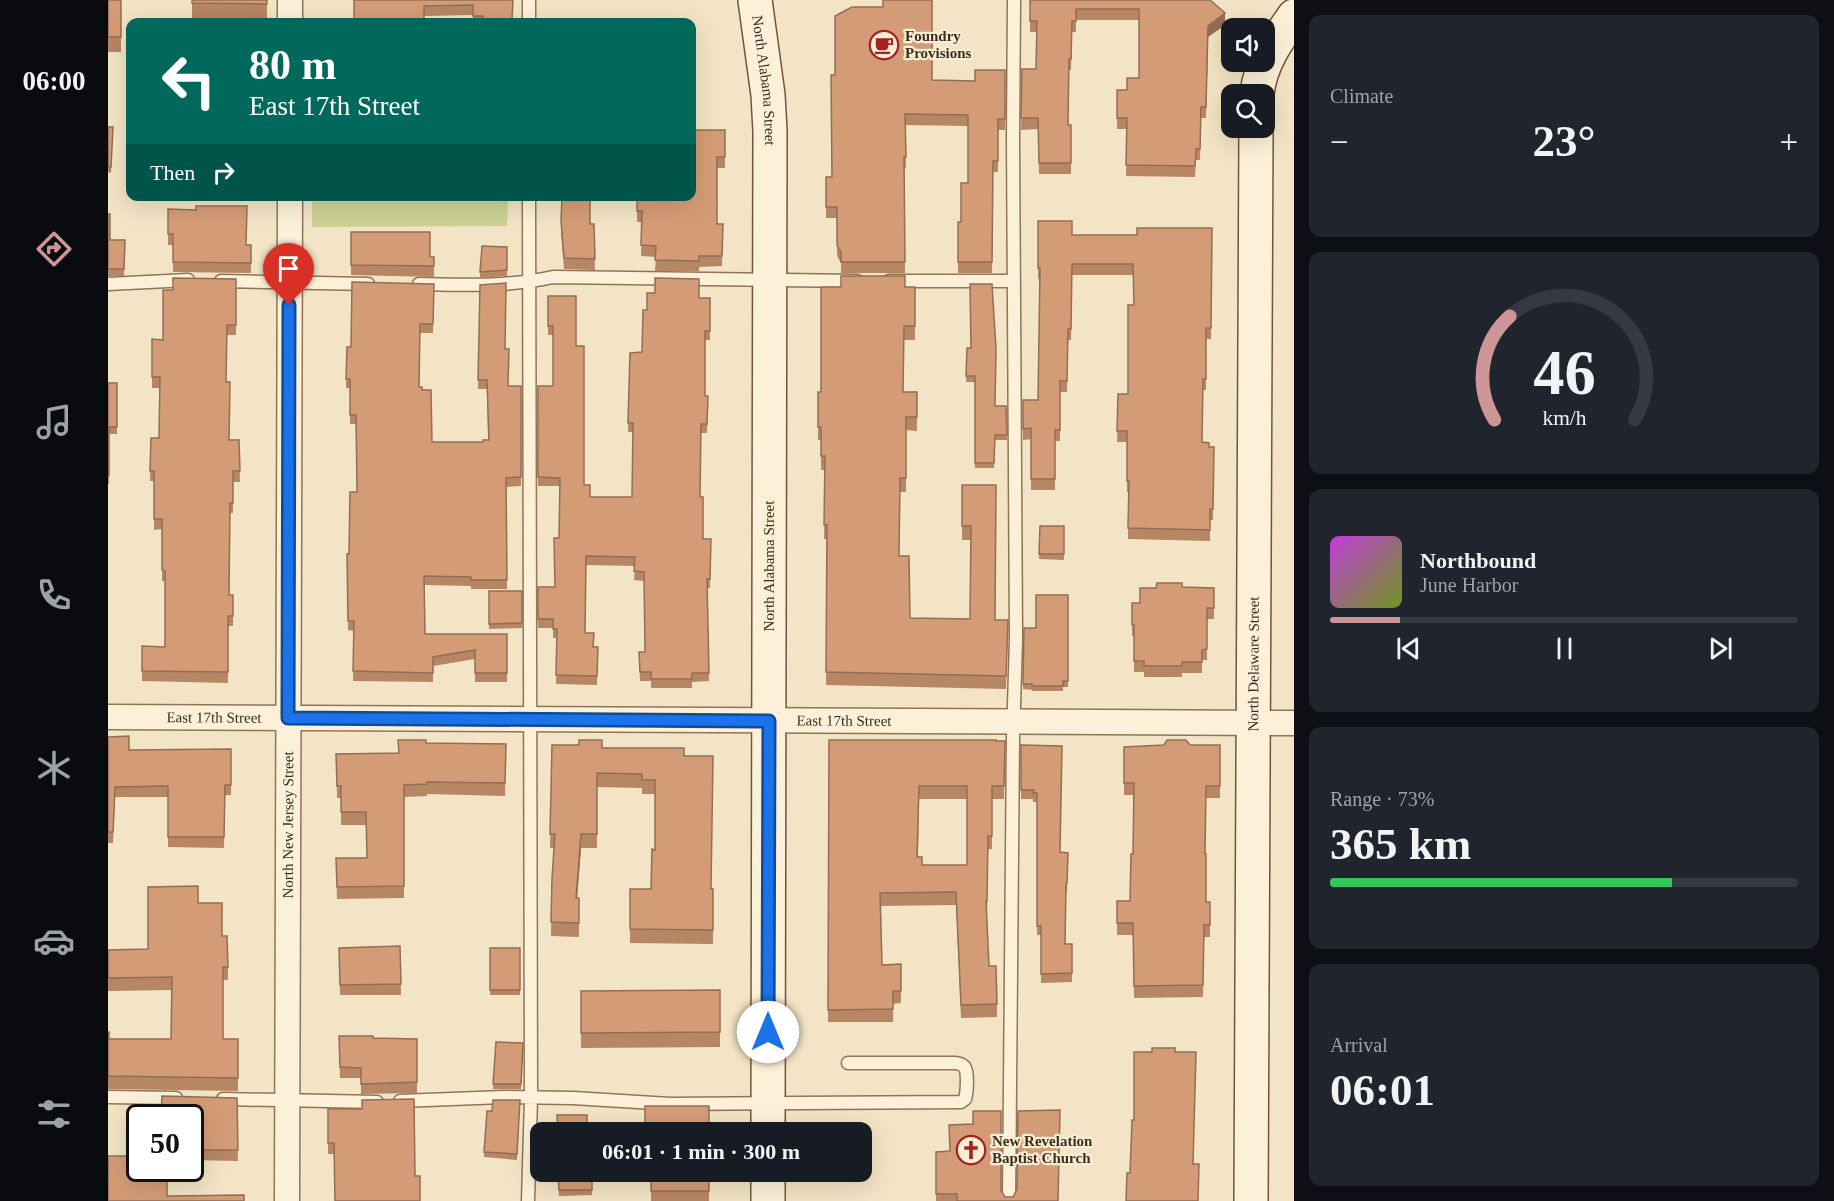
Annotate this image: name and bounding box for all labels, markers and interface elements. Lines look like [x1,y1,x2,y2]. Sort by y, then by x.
street label: North Alabama Street [749,14,778,146]
map controls [1221,18,1275,138]
button: sound [1221,18,1275,72]
place label: Foundry Provisions [905,28,972,61]
cafe icon: Foundry Provisions [868,29,900,61]
icon: left [150,42,228,120]
text: 80 m [249,42,337,88]
text: 06:00 [23,66,86,96]
button: search [1221,84,1275,138]
text: Climate [1330,85,1393,107]
text: East 17th Street [249,91,420,121]
text: 23° [1533,116,1596,166]
text: − [1330,124,1349,160]
text: + [1779,124,1798,160]
icon: right [207,156,240,189]
text: Then [150,160,195,185]
icon: directions [33,228,75,270]
pin [263,243,314,305]
icon: arrive [272,252,305,285]
text: 46 [1533,338,1595,407]
icon: music [33,401,75,443]
text: km/h [1542,407,1586,431]
street label: North Alabama Street [761,500,777,631]
text: Northbound [1420,548,1536,573]
icon: phone [33,574,75,616]
text: June Harbor [1420,574,1518,596]
street label: North Delaware Street [1245,596,1262,732]
icon: previous [1392,632,1425,665]
icon: pause [1548,632,1581,665]
icon: next [1704,632,1737,665]
street label: East 17th Street [166,709,262,726]
street label: East 17th Street [796,712,892,729]
icon: climate [33,747,75,789]
street label: North New Jersey Street [280,751,296,899]
text: Range · 73% [1330,788,1434,810]
text: 365 km [1330,819,1471,869]
icon: car [33,920,75,962]
position arrow [736,1000,800,1064]
text: Arrival [1330,1034,1388,1056]
text: 06:01 [1330,1065,1435,1115]
icon: filters [33,1093,75,1135]
speed limit sign: 50 [126,1104,204,1182]
place label: New Revelation Baptist Church [992,1133,1093,1166]
church icon: New Revelation Baptist Church [955,1134,987,1166]
text: 06:01 · 1 min · 300 m [602,1139,800,1164]

